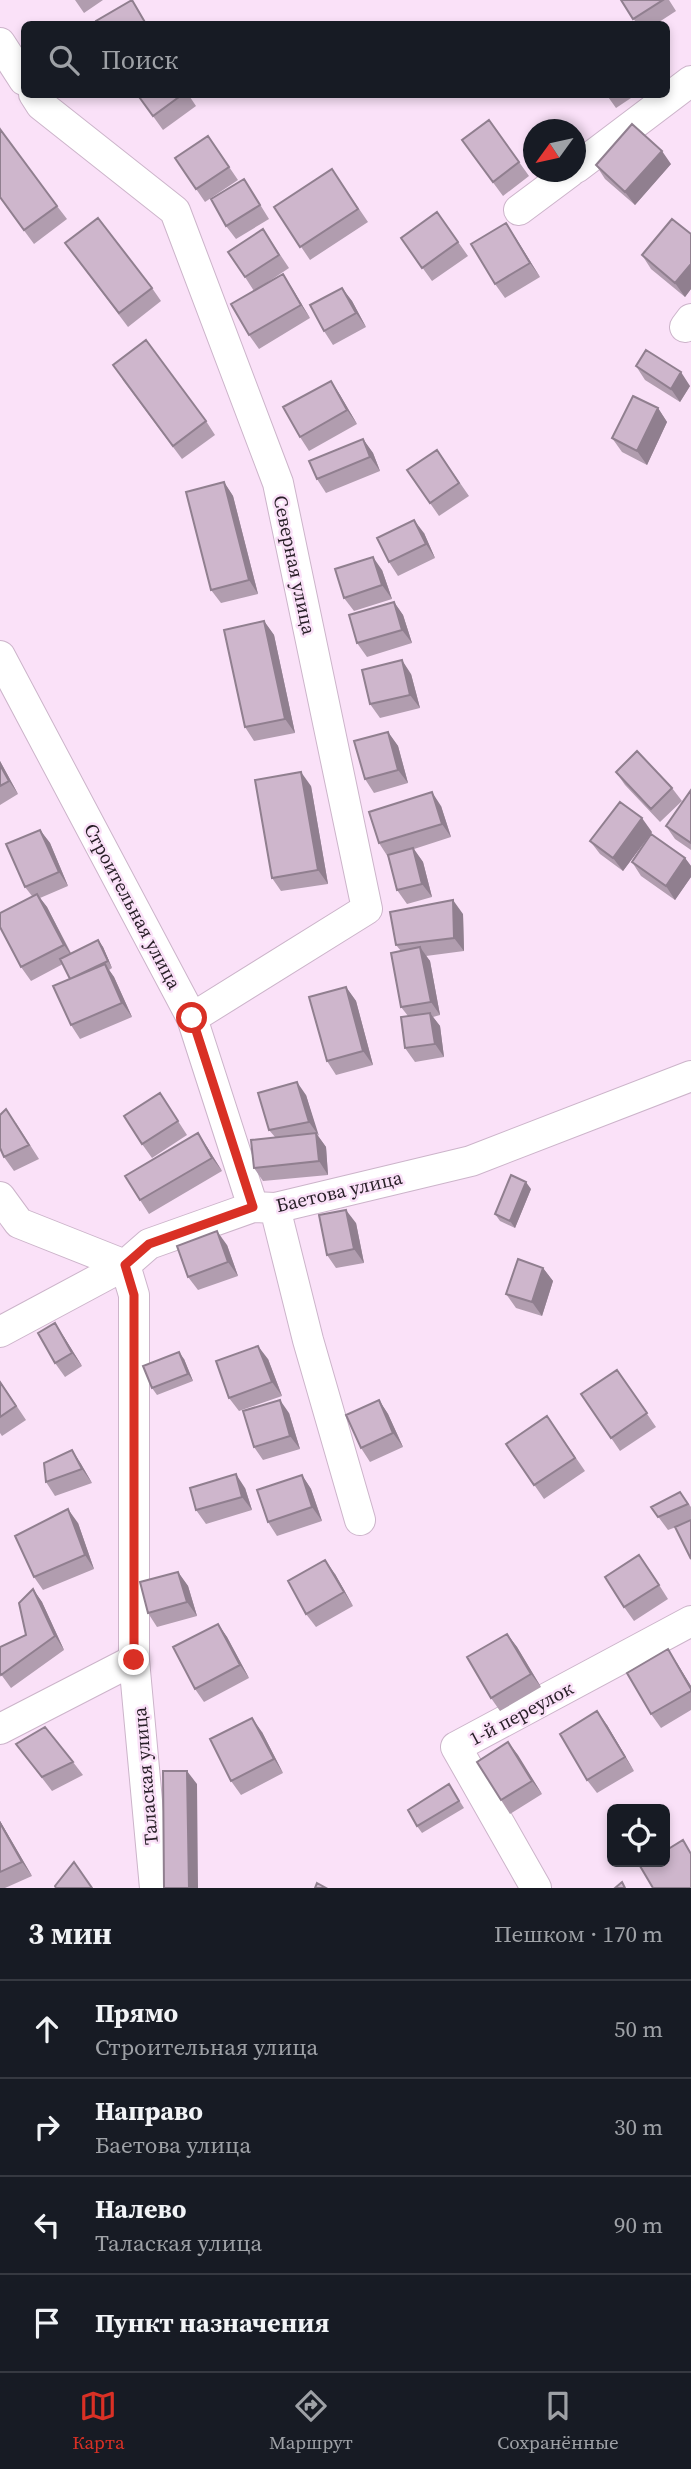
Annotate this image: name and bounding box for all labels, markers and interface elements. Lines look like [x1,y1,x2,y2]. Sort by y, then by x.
search box [21,21,670,98]
icon: search [45,41,83,79]
text: Поиск [101,42,178,78]
north arrow [523,119,586,182]
street label: Северная улица [268,493,323,637]
street label: Строительная улица [78,818,188,994]
route start [176,1002,207,1033]
street label: Баетова улица [273,1164,405,1218]
route end [118,1644,149,1675]
street label: 1-й переулок [464,1674,578,1751]
street label: Талаская улица [126,1706,164,1846]
map controls [607,1804,670,1867]
button: locate [607,1804,670,1867]
text: 3 мин [28,1913,112,1954]
text: Пешком · 170 m [494,1918,663,1950]
text: Прямо [95,1995,178,2031]
icon: ahead [28,2010,66,2048]
text: 50 m [614,2013,663,2045]
text: Строительная улица [95,2031,318,2063]
text: Направо [95,2093,203,2129]
icon: right [28,2108,66,2146]
text: 30 m [614,2111,663,2143]
text: Баетова улица [95,2129,251,2161]
text: Налево [95,2191,186,2227]
icon: left [28,2206,66,2244]
text: 90 m [614,2209,663,2241]
text: Талаская улица [95,2227,262,2259]
icon: arrive [28,2304,66,2342]
text: Пункт назначения [95,2305,329,2341]
tab: Карта [72,2387,125,2455]
tab: Маршрут [269,2387,353,2455]
tab: Сохранённые [497,2387,619,2455]

